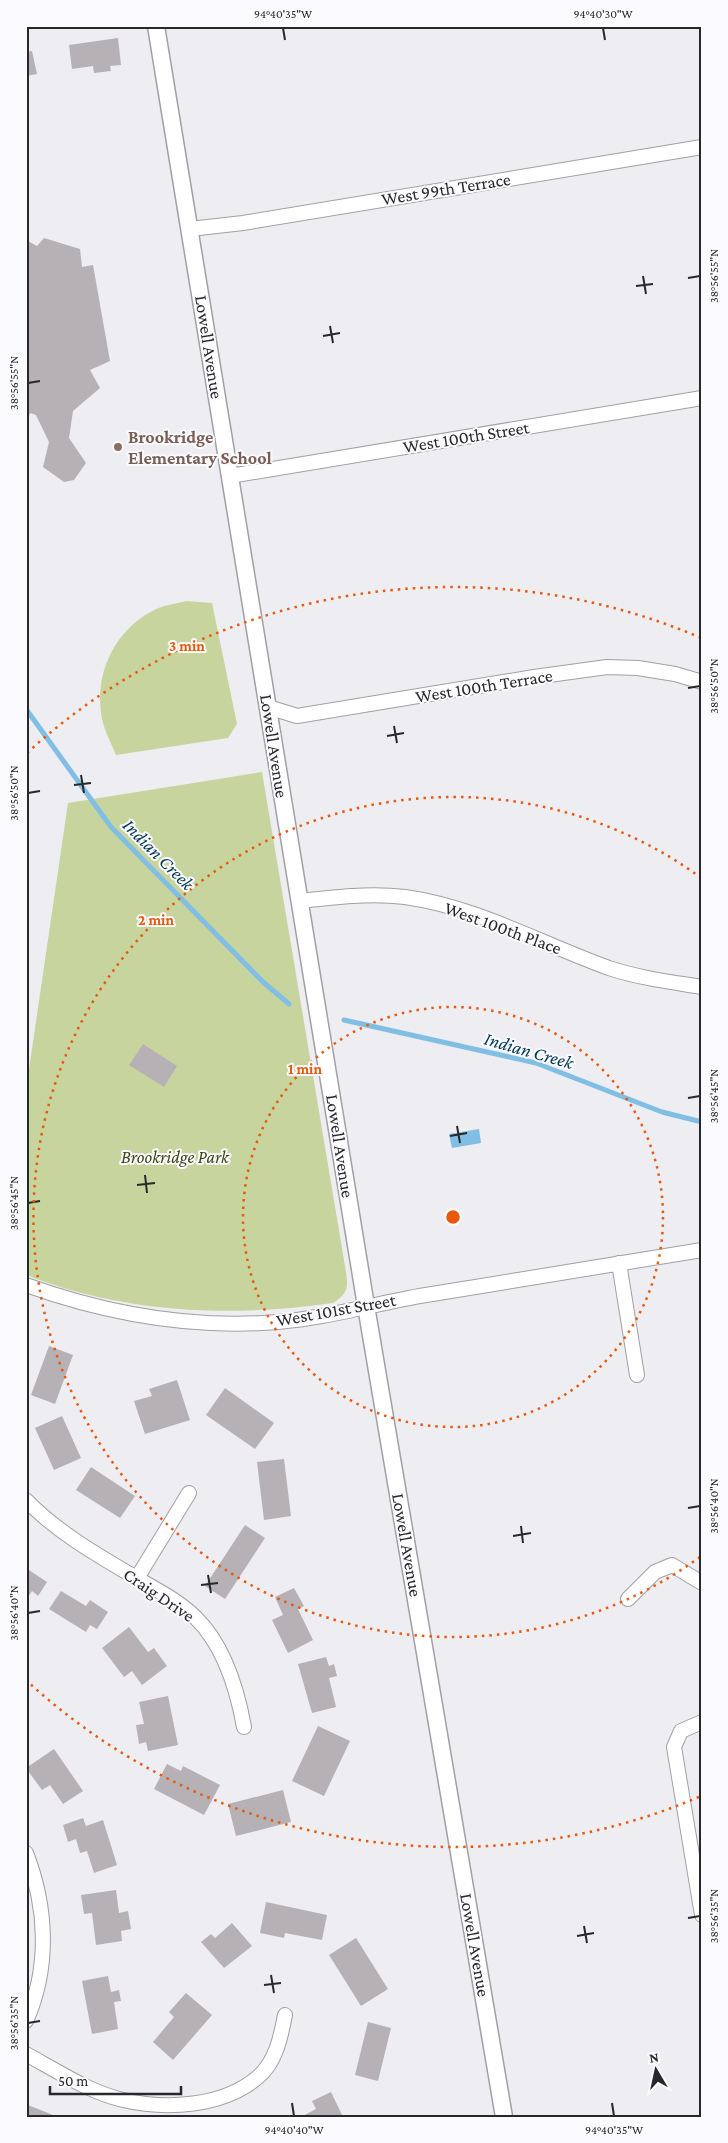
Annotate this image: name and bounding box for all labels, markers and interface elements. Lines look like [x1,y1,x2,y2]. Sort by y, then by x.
text: 94°40'35"W [254,7,312,21]
text: 94°40'30"W [573,7,633,21]
street label: West 99th Terrace [380,169,512,209]
text: 38°56'55"N [707,249,721,303]
street label: Lowell Avenue [191,294,227,400]
text: 38°56'55"N [7,356,21,410]
street label: West 100th Street [401,417,532,457]
place label: Brookridge Elementary School [128,427,272,468]
marker: Brookridge Elementary School [112,441,124,453]
text: 3 min [169,638,205,654]
text: 38°56'50"N [707,658,721,714]
street label: West 100th Terrace [414,665,554,707]
street label: Lowell Avenue [256,693,292,799]
text: 38°56'50"N [7,765,21,821]
water label: Indian Creek [119,814,199,895]
street label: West 100th Place [442,898,564,958]
text: 2 min [138,912,174,928]
water label: Indian Creek [482,1028,577,1073]
text: 1 min [288,1061,322,1077]
text: 38°56'45"N [707,1069,721,1123]
street label: Lowell Avenue [322,1093,358,1199]
park label: Brookridge Park [121,1147,230,1167]
text: 38°56'45"N [7,1176,21,1230]
centre of rings [444,1208,462,1226]
street label: West 101st Street [275,1289,398,1330]
text: 38°56'40"N [707,1478,721,1534]
street label: Lowell Avenue [388,1492,426,1598]
street label: Craig Drive [120,1564,198,1626]
text: 38°56'40"N [7,1585,21,1641]
text: 38°56'35"N [707,1889,721,1943]
street label: Lowell Avenue [456,1892,494,1998]
text: 38°56'35"N [7,1996,21,2050]
north arrow [630,2046,680,2096]
text: N [648,2048,660,2066]
scale bar [50,2063,181,2095]
text: 50 m [58,2073,88,2089]
text: 94°40'40"W [264,2123,324,2137]
text: 94°40'35"W [585,2123,643,2137]

